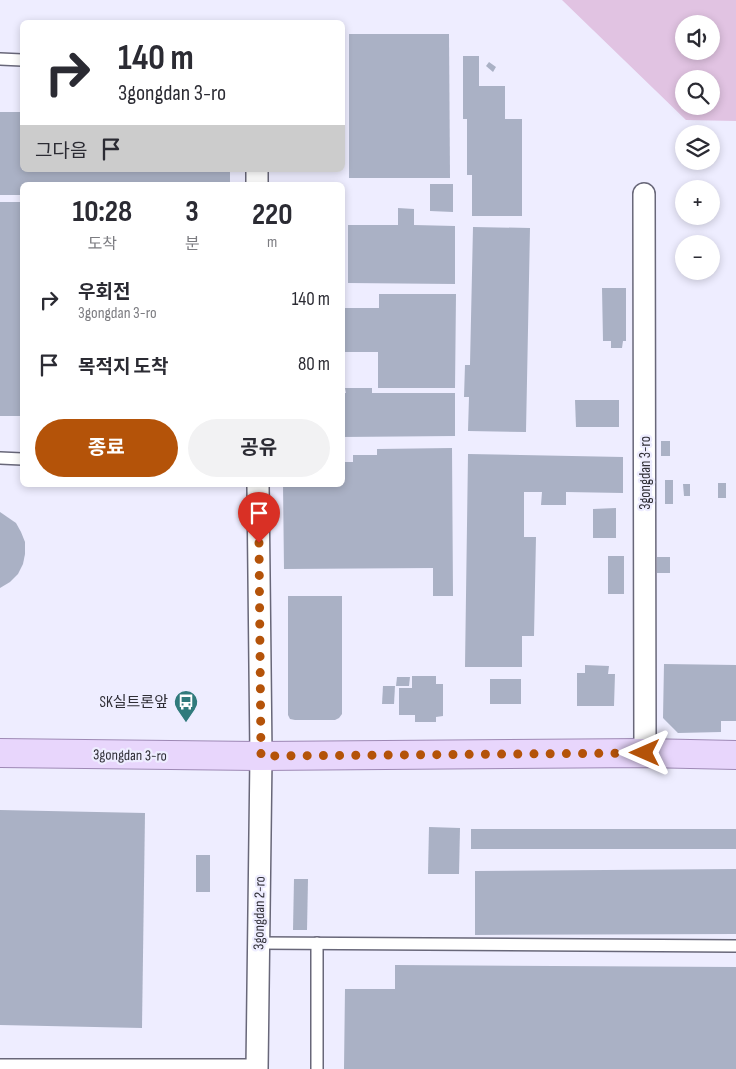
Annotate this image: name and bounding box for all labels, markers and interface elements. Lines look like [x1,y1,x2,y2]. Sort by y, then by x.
map controls [675,15,720,280]
button: sound [675,15,720,60]
text: 140 m [118,37,194,80]
icon: right [35,40,100,105]
button: search [675,70,720,115]
text: 3gongdan 3-ro [118,80,226,107]
button: layers [675,125,720,170]
icon: arrive [97,135,125,163]
text: 그다음 [35,140,87,163]
button: + [675,180,720,225]
text: 10:28 [73,194,132,230]
text: 3 [185,194,199,230]
text: 220 [252,197,292,233]
text: m [267,233,277,252]
text: 도착 [88,235,117,254]
text: 분 [185,235,199,254]
button: − [675,235,720,280]
text: 우회전 [78,281,130,304]
icon: right [35,286,63,314]
text: 140 m [292,288,330,311]
text: 3gongdan 3-ro [78,304,157,323]
icon: arrive [35,351,63,379]
text: 80 m [298,353,330,376]
text: 목적지 도착 [78,356,168,379]
button: 종료 [35,419,178,477]
button: 공유 [188,419,330,477]
street label: 3gongdan 3-ro [636,436,655,510]
pin [238,492,280,543]
icon: arrive [245,499,273,527]
bus stop icon: SK실트론앞 [173,689,199,723]
place label: SK실트론앞 [100,693,168,712]
position arrow [618,726,670,778]
street label: 3gongdan 3-ro [93,745,167,766]
street label: 3gongdan 2-ro [249,876,270,950]

